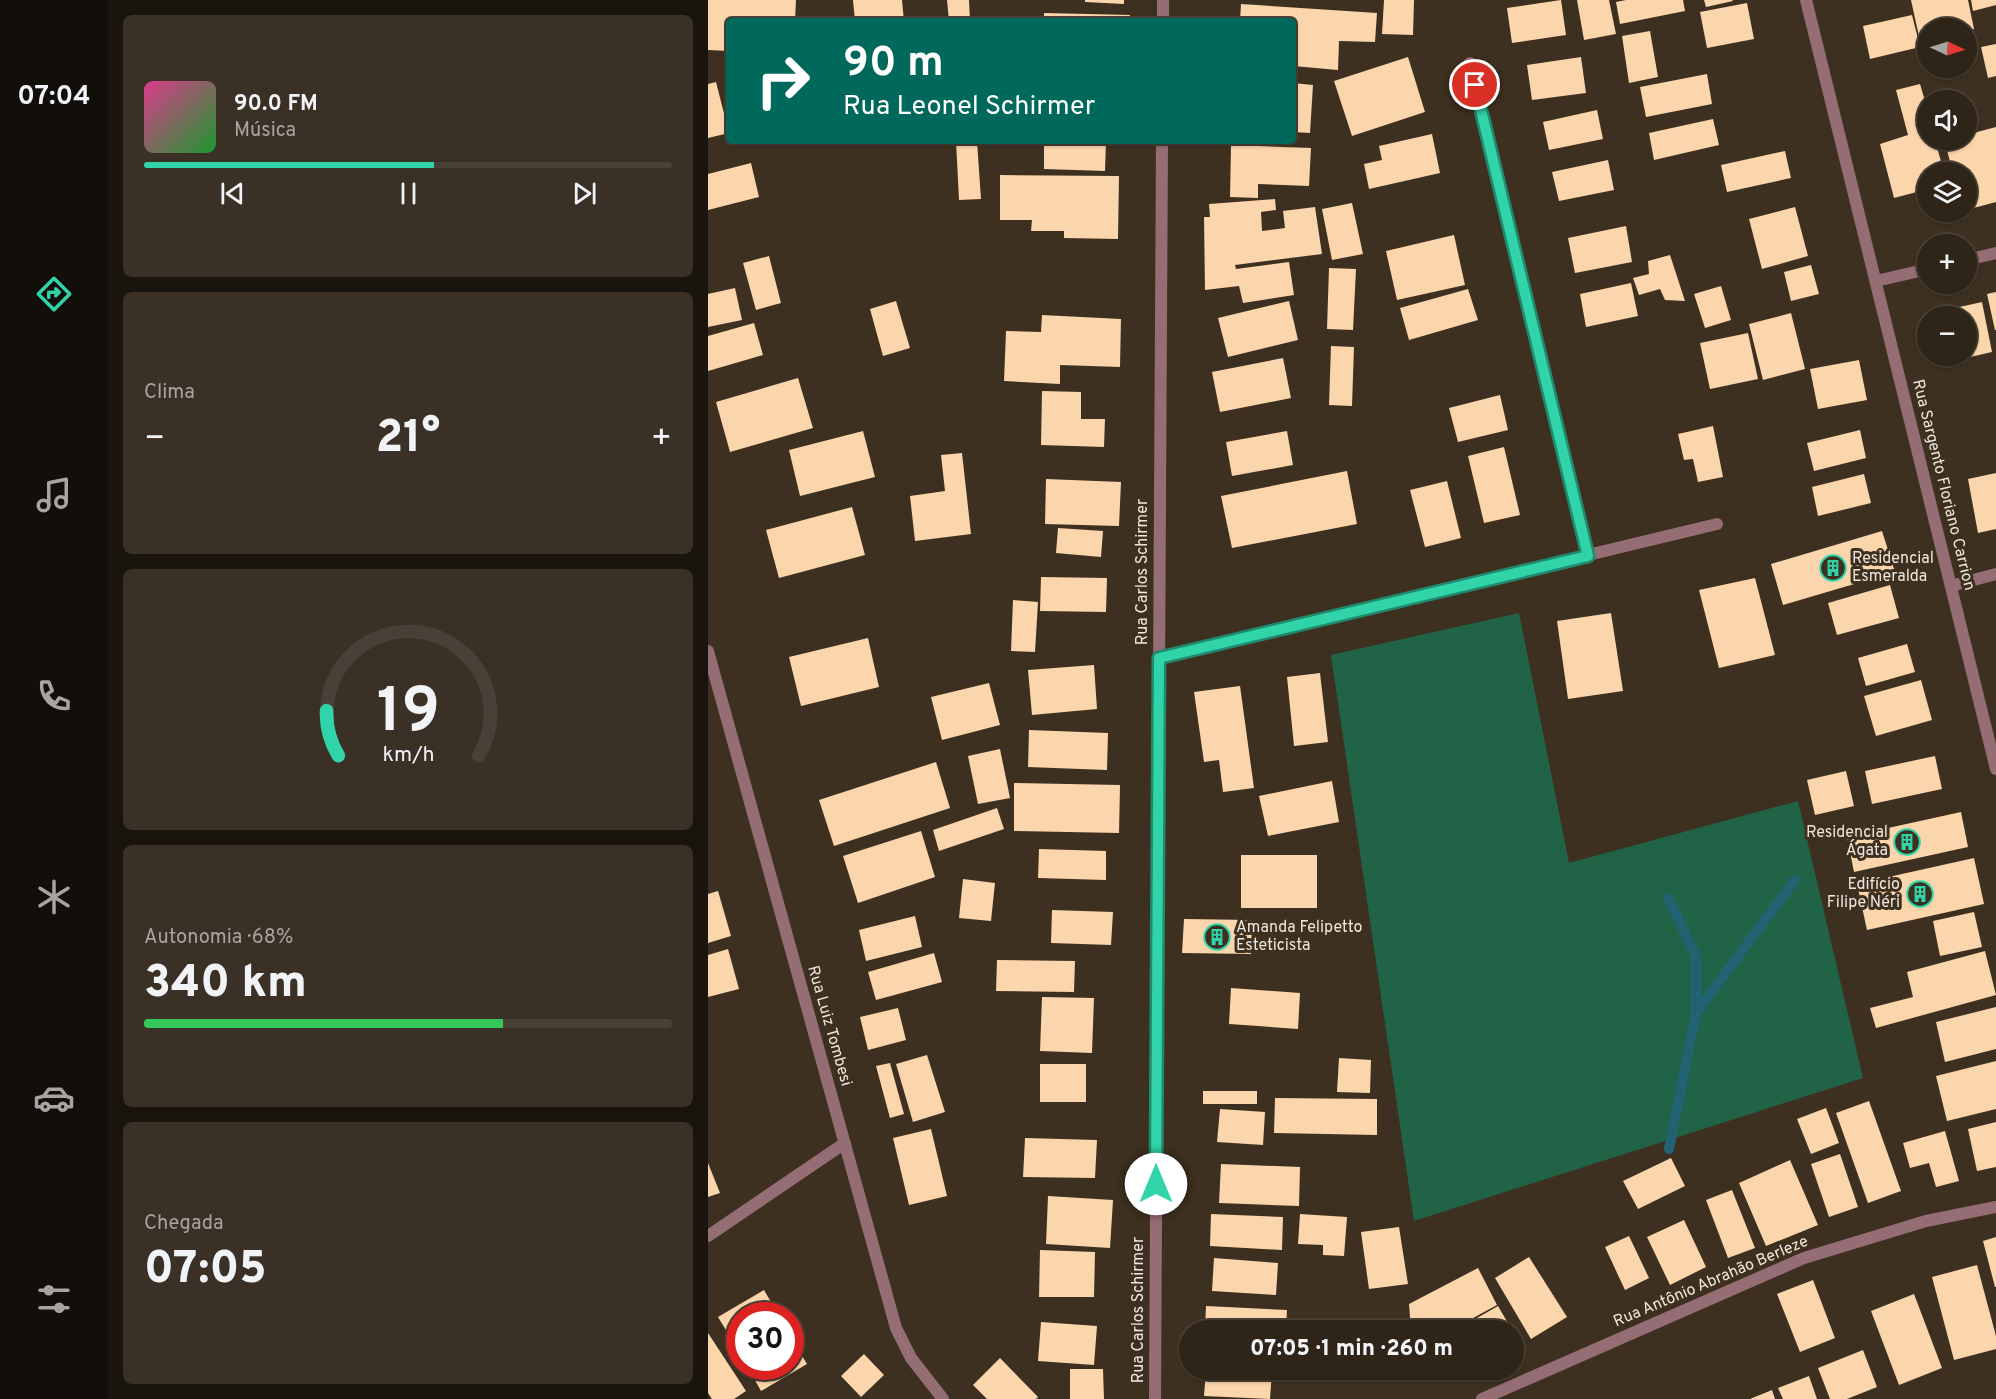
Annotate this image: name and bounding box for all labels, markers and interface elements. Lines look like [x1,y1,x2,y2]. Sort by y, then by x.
north arrow [1917,18,1977,78]
map controls [1917,18,1977,366]
text: 90 m [843,38,944,91]
icon: right [744,42,822,120]
pin [1449,59,1500,110]
icon: arrive [1458,68,1491,101]
text: 07:04 [17,80,91,114]
text: Rua Leonel Schirmer [843,90,1095,124]
button: sound [1917,90,1977,150]
text: 90.0 FM [234,91,318,118]
text: Música [234,118,296,144]
button: layers [1917,162,1977,222]
icon: previous [216,177,249,210]
icon: pause [392,177,425,210]
icon: next [568,177,601,210]
button: + [1917,234,1977,294]
icon: directions [33,273,75,315]
button: − [1917,306,1977,366]
street label: Rua Sargento Floriano Carrion [1907,377,1979,593]
text: Clima [144,380,195,406]
text: 21° [376,411,440,468]
text: − [144,419,165,461]
text: + [651,419,672,461]
icon: music [33,474,75,516]
street label: Rua Carlos Schirmer [1133,499,1153,645]
place label: Residencial Esmeralda [1852,549,1934,587]
building icon: Residencial Esmeralda [1818,553,1848,583]
icon: phone [33,675,75,717]
text: 19 [376,676,440,755]
text: km/h [382,743,434,770]
place label: Residencial Ágata [1806,823,1888,861]
building icon: Residencial Ágata [1892,827,1922,857]
place label: Edifício Filipe Néri [1827,875,1900,913]
icon: climate [33,876,75,918]
building icon: Edifício Filipe Néri [1905,879,1935,909]
place label: Amanda Felipetto Esteticista [1236,918,1363,956]
building icon: Amanda Felipetto Esteticista [1202,922,1232,952]
text: Autonomia · 68% [144,925,293,951]
text: 340 km [144,956,307,1013]
street label: Rua Luiz Tombesi [802,963,856,1089]
icon: car [33,1077,75,1119]
position arrow [1124,1152,1188,1216]
text: Chegada [144,1211,224,1237]
street label: Rua Antônio Abrahão Berleze [1611,1232,1811,1332]
street label: Rua Carlos Schirmer [1129,1237,1149,1383]
text: 07:05 [144,1242,267,1299]
icon: filters [33,1278,75,1320]
speed limit sign: 30 [726,1302,804,1380]
text: 07:05 · 1 min · 260 m [1250,1336,1453,1363]

